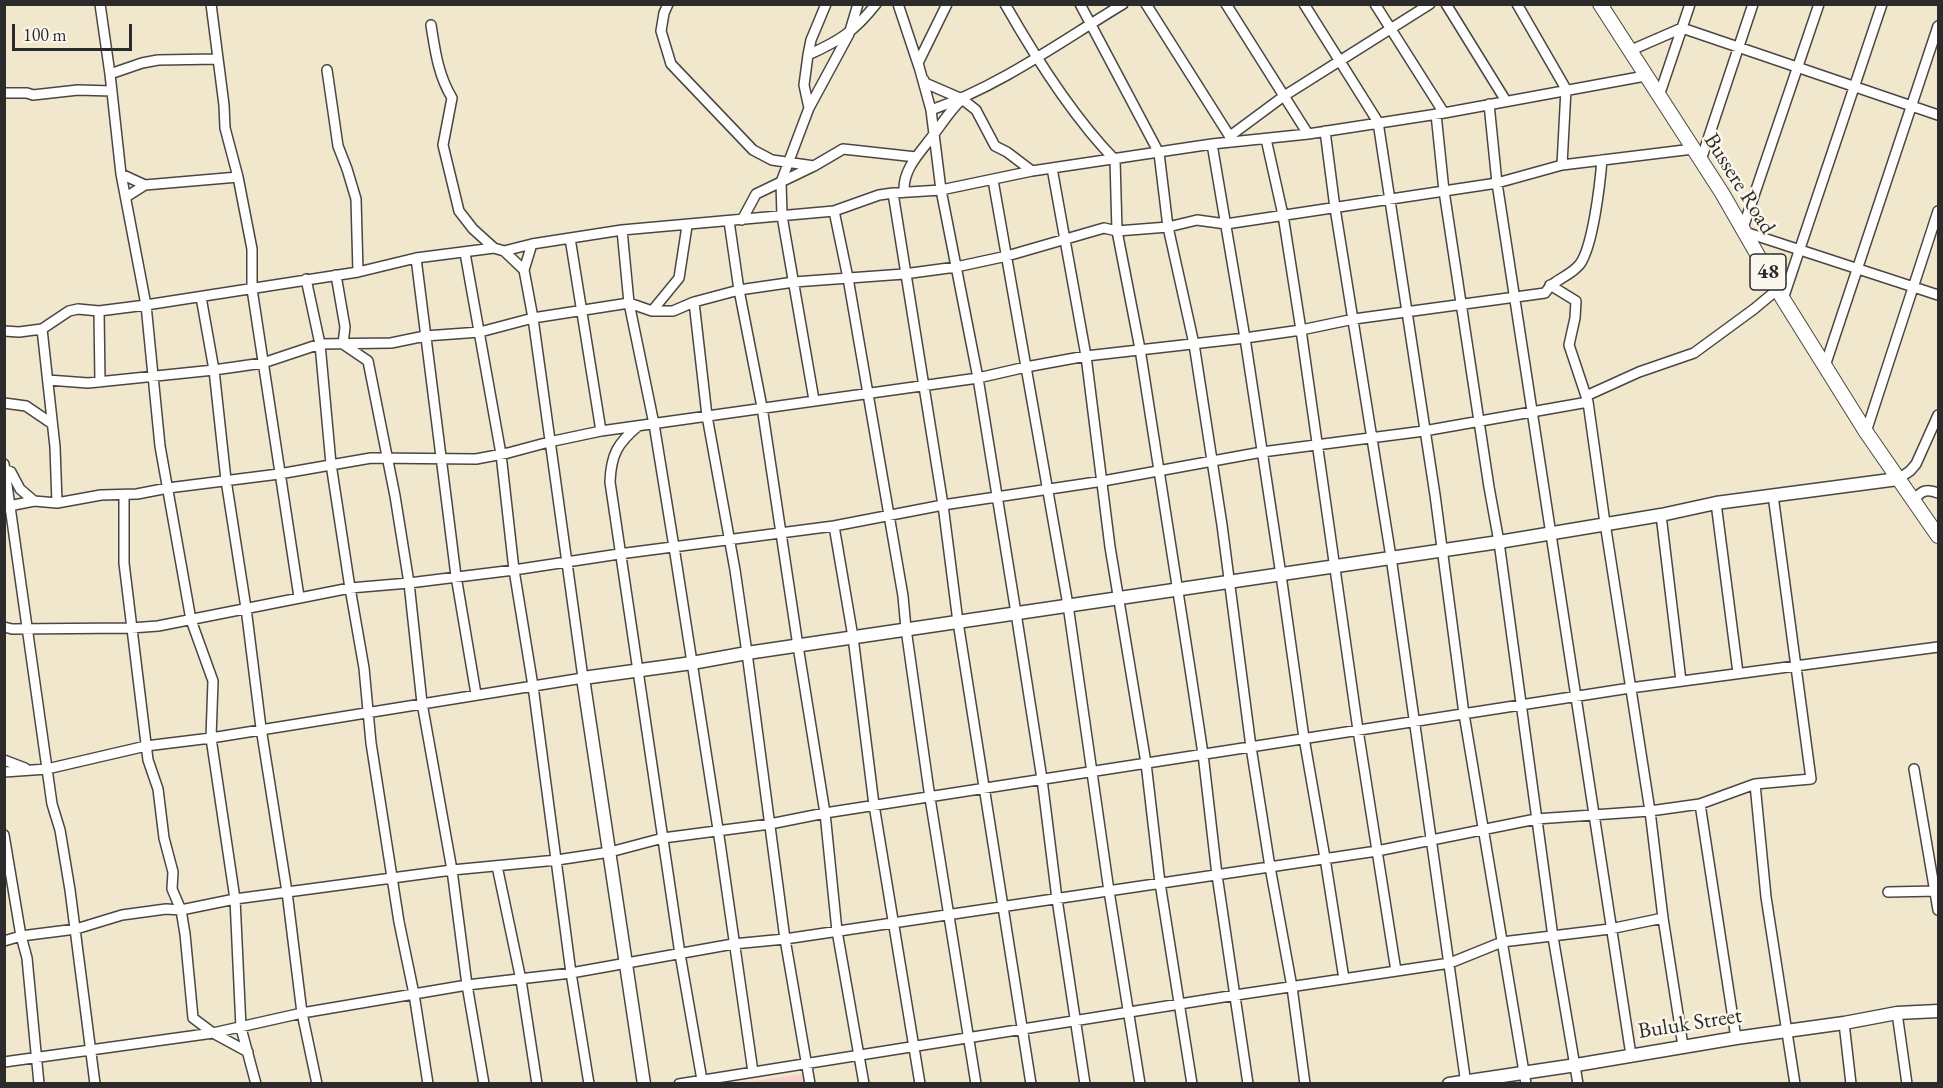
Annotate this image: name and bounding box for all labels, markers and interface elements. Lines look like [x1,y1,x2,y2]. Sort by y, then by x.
scale bar [15,12,135,50]
text: 100 m [23,23,67,46]
street label: Bussere Road [1698,129,1780,239]
road number: 48 [1750,254,1786,290]
street label: Buluk Street [1636,1003,1744,1045]

